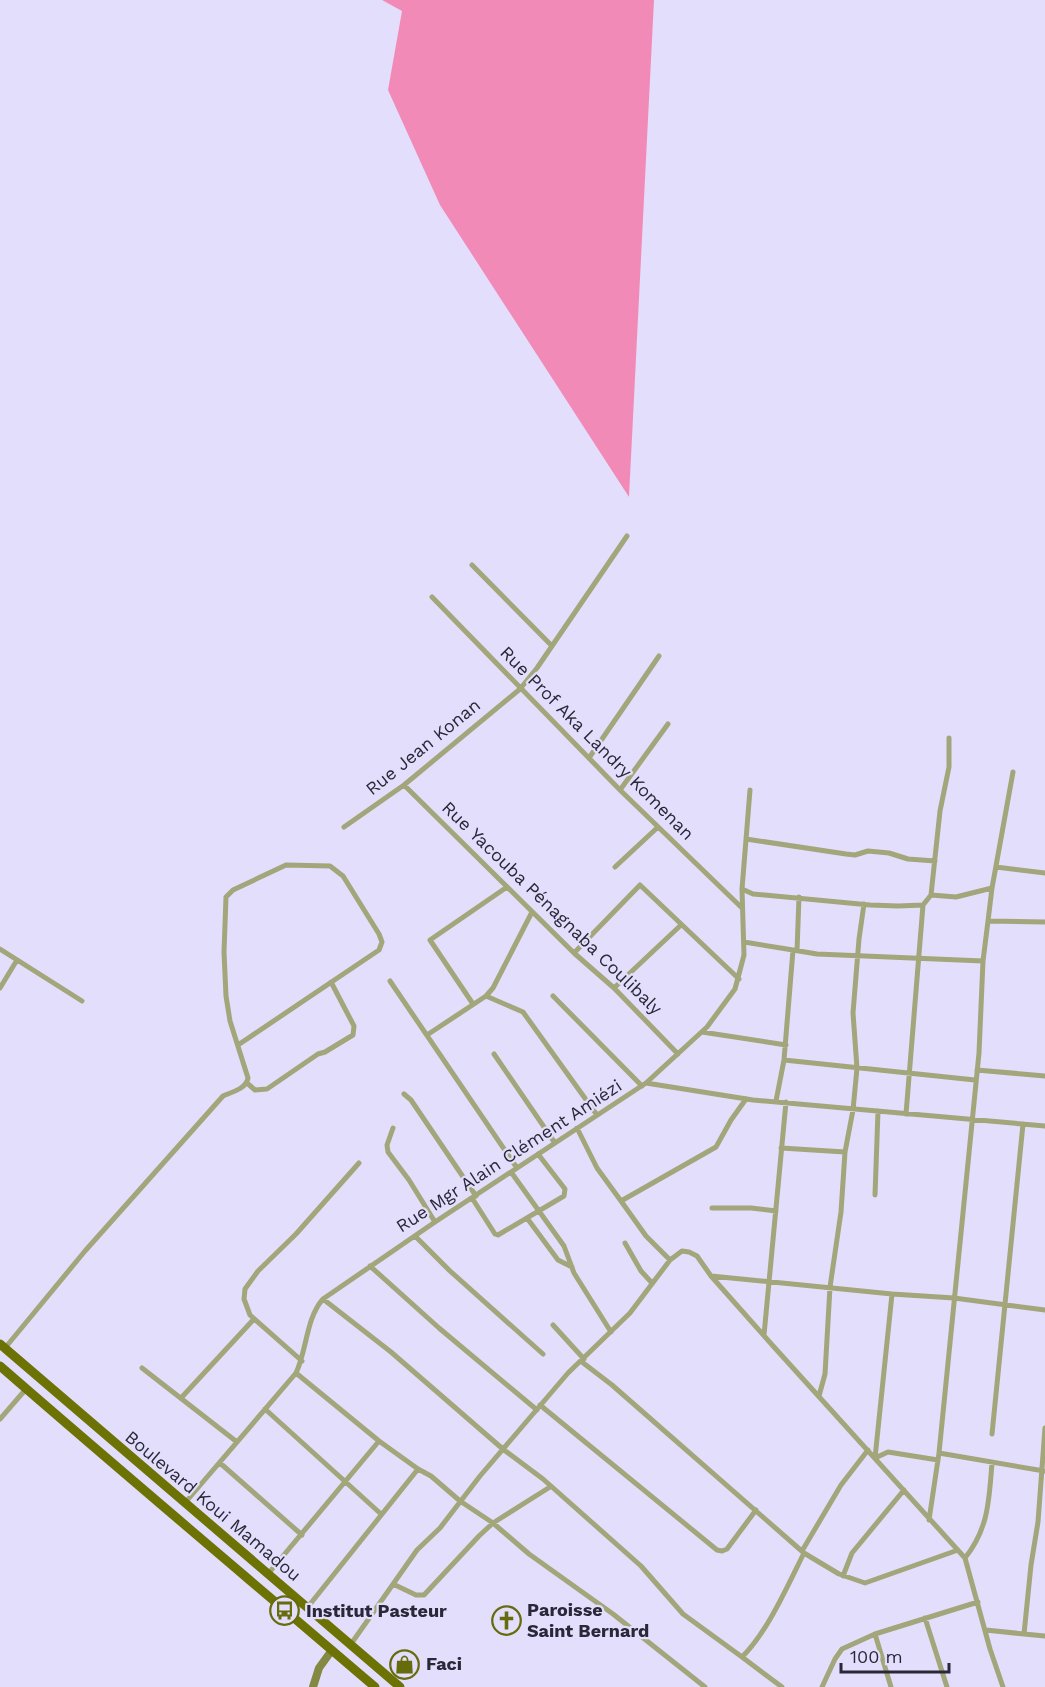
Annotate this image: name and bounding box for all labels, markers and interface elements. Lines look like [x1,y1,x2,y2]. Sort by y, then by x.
street label: Rue Prof Aka Landry Komenan [496,641,699,844]
street label: Rue Jean Konan [361,694,484,799]
street label: Rue Yacouba Pénagnaba Coulibaly [438,797,667,1019]
street label: Rue Mgr Alain Clément Amiézi [392,1075,625,1236]
street label: Boulevard Koui Mamadou [121,1426,305,1585]
bus stop icon: Institut Pasteur [269,1595,301,1627]
place label: Paroisse Saint Bernard [527,1599,649,1641]
place label: Institut Pasteur [306,1600,447,1621]
church icon: Paroisse Saint Bernard [490,1604,522,1636]
scale bar [841,1636,949,1674]
text: 100 m [850,1646,903,1667]
shop icon: Faci [389,1648,421,1680]
place label: Faci [426,1653,462,1674]

